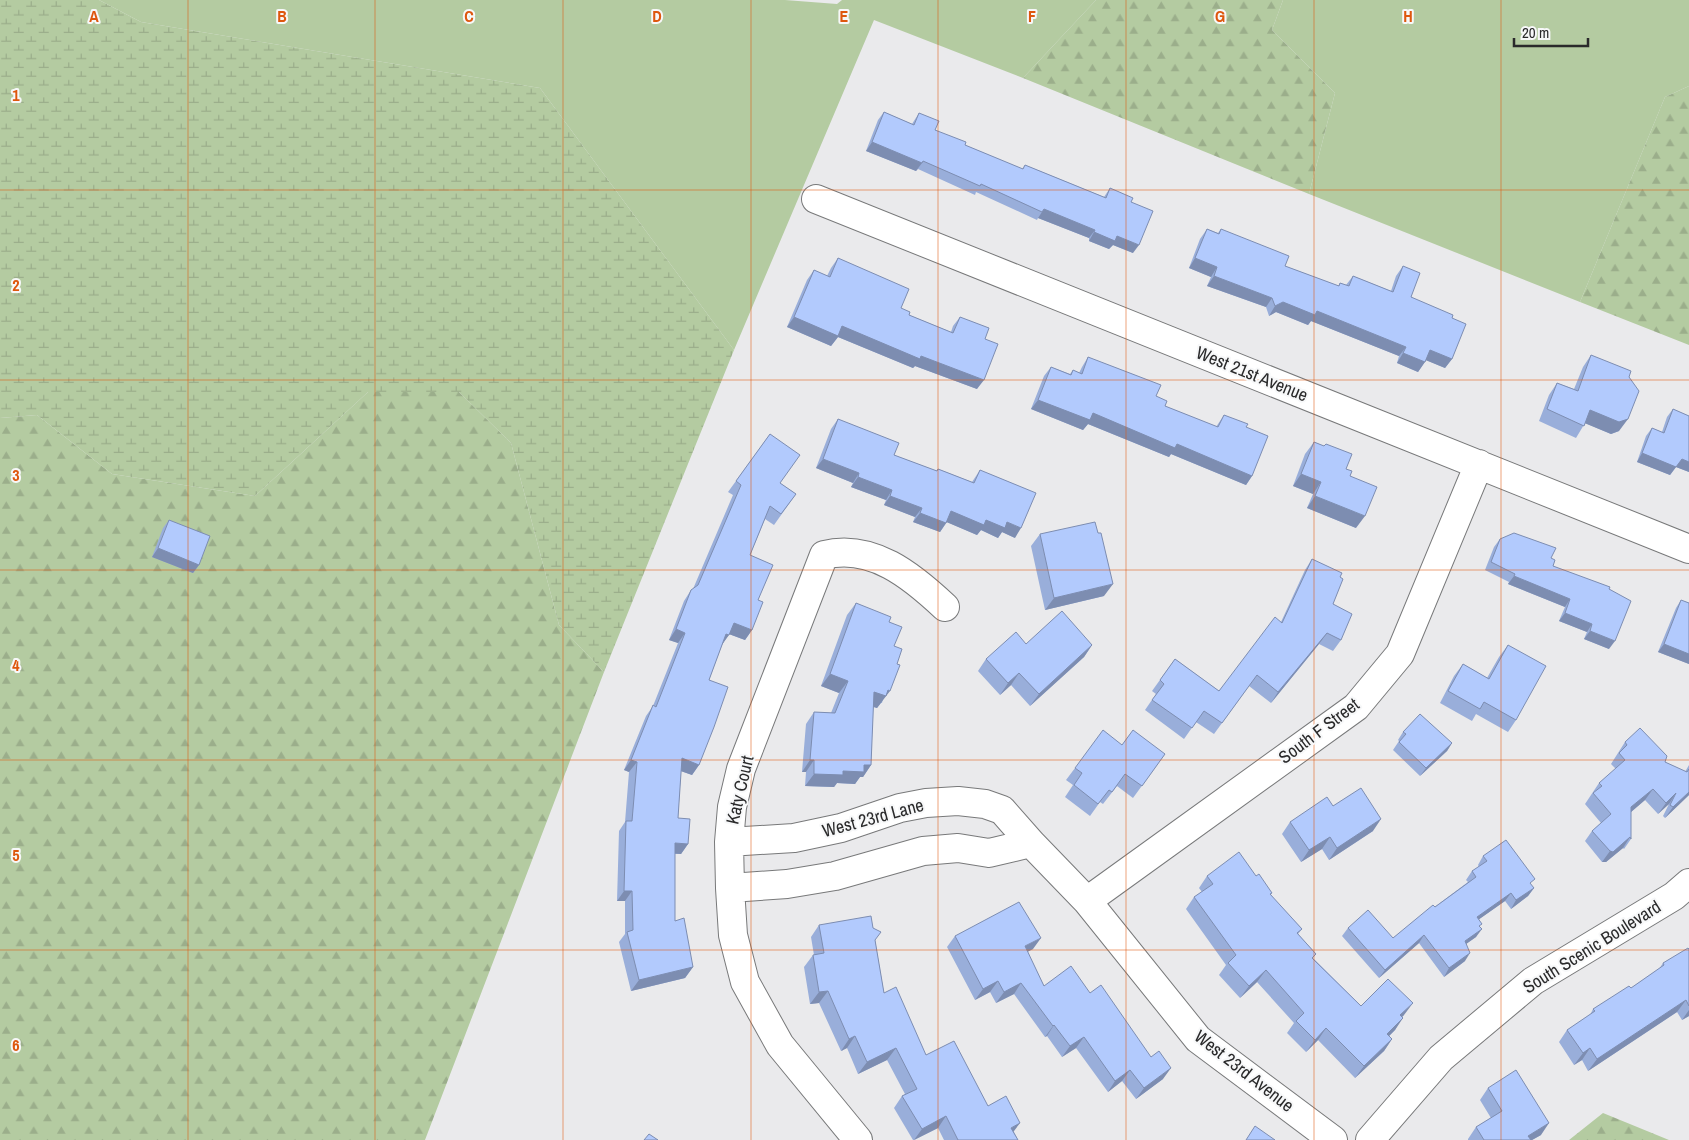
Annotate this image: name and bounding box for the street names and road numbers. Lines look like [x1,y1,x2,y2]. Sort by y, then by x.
street label: West 21st Avenue [1193,340,1312,407]
street label: South F Street [1273,692,1364,769]
street label: Katy Court [719,753,760,827]
street label: West 23rd Lane [819,792,926,843]
street label: South Scenic Boulevard [1518,894,1666,999]
street label: West 23rd Avenue [1189,1024,1299,1117]

